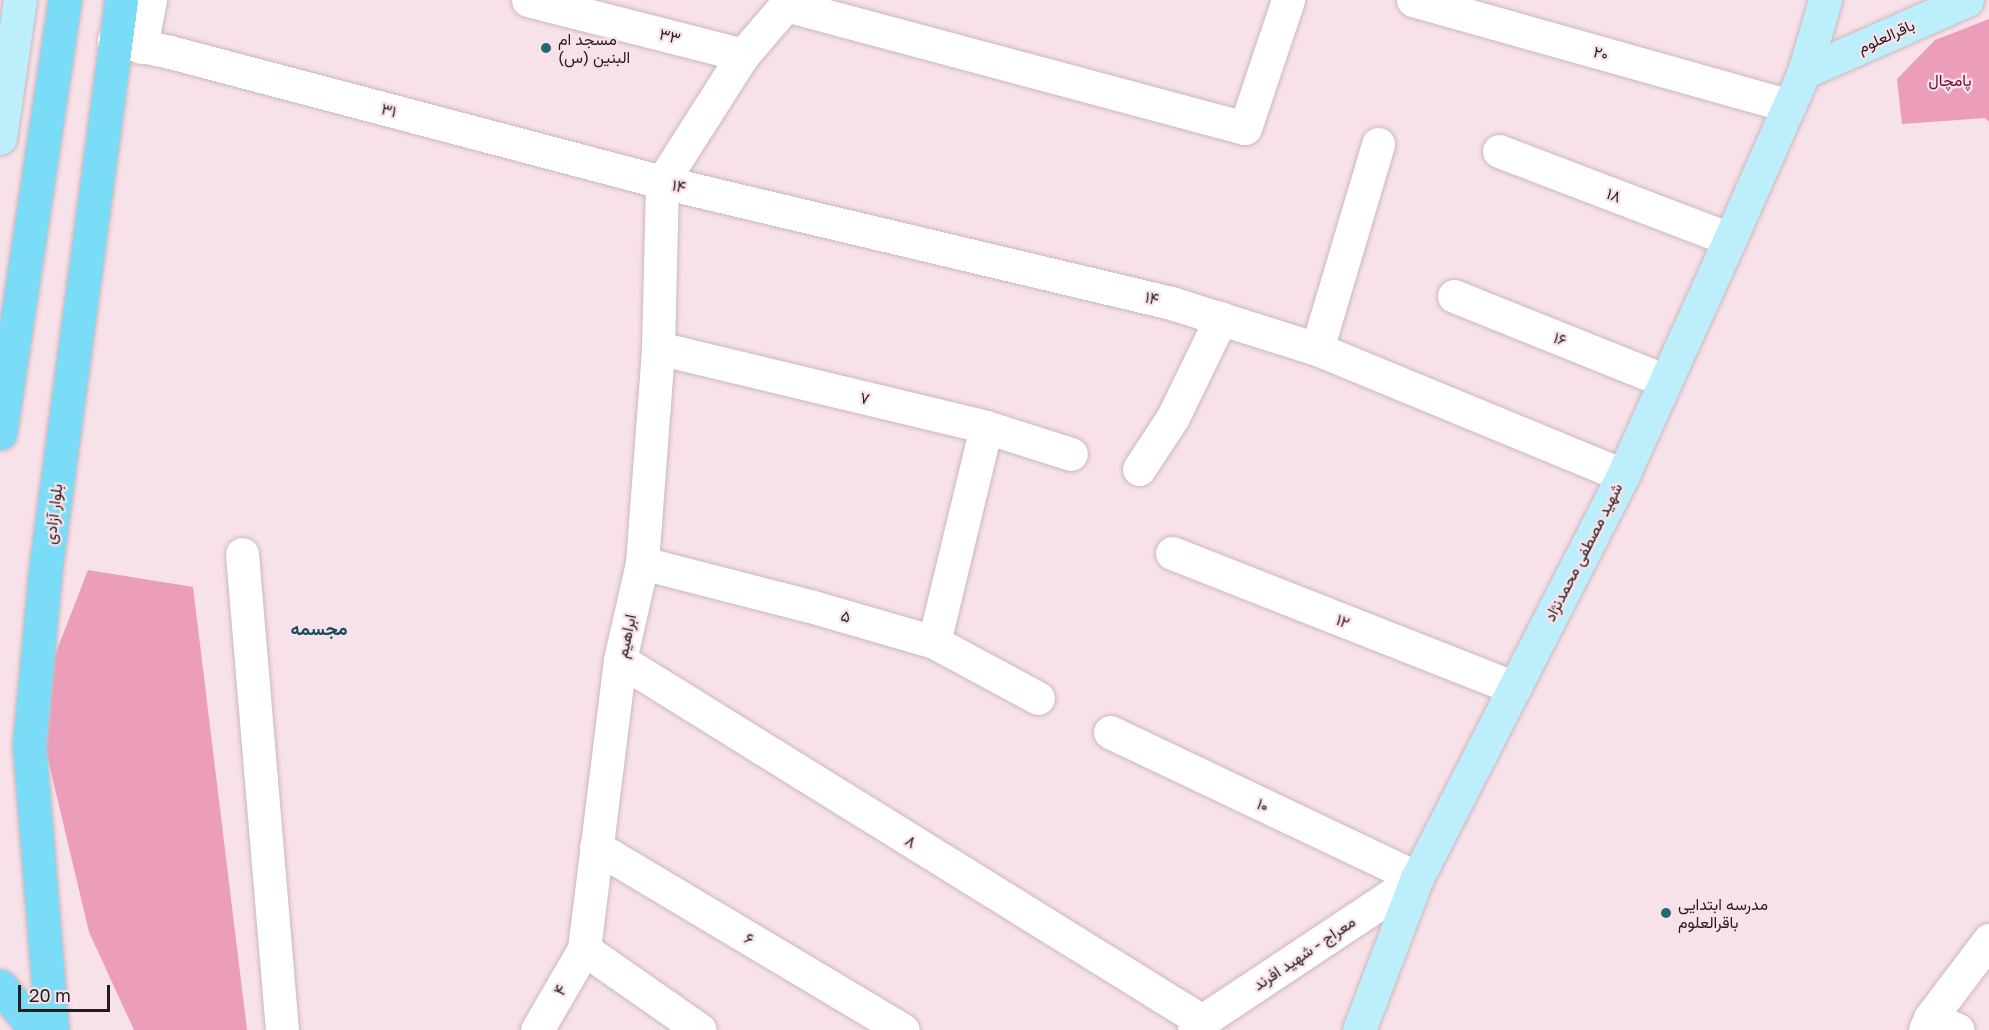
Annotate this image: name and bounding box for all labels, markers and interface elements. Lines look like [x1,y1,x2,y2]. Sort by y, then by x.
street label: باقرالعلوم [1854,15,1918,57]
street label: ۳۳ [657,24,683,48]
place label: مسجد ام البنین (س) [558,29,630,67]
marker: مسجد ام البنین (س) [539,41,553,55]
street label: ۲۰ [1591,42,1611,64]
park label: پامچال [1928,70,1972,90]
street label: ۳۱ [379,99,399,121]
street label: ۱۴ [670,175,688,197]
street label: ۱۸ [1604,184,1624,206]
street label: ۱۴ [1143,287,1161,309]
street label: ۱۶ [1551,328,1569,350]
street label: ۷ [858,388,872,408]
street label: شهید مصطفی محمدنژاد [1540,480,1626,624]
street label: بلوار آزادی [40,483,66,545]
street label: ۵ [839,605,853,627]
street label: ۱۲ [1333,610,1353,632]
street label: ابراهیم [612,612,640,660]
district label: مجسمه [290,617,348,639]
street label: ۱۰ [1254,794,1272,816]
street label: ۸ [902,830,920,852]
place label: مدرسه ابتدایی باقرالعلوم [1678,894,1768,932]
marker: مدرسه ابتدایی باقرالعلوم [1659,906,1673,920]
street label: معراج - شهید افرند [1249,912,1359,994]
street label: ۶ [741,929,757,949]
scale bar [21,973,112,1011]
street label: ۴ [549,981,571,999]
text: 20 m [29,984,71,1006]

